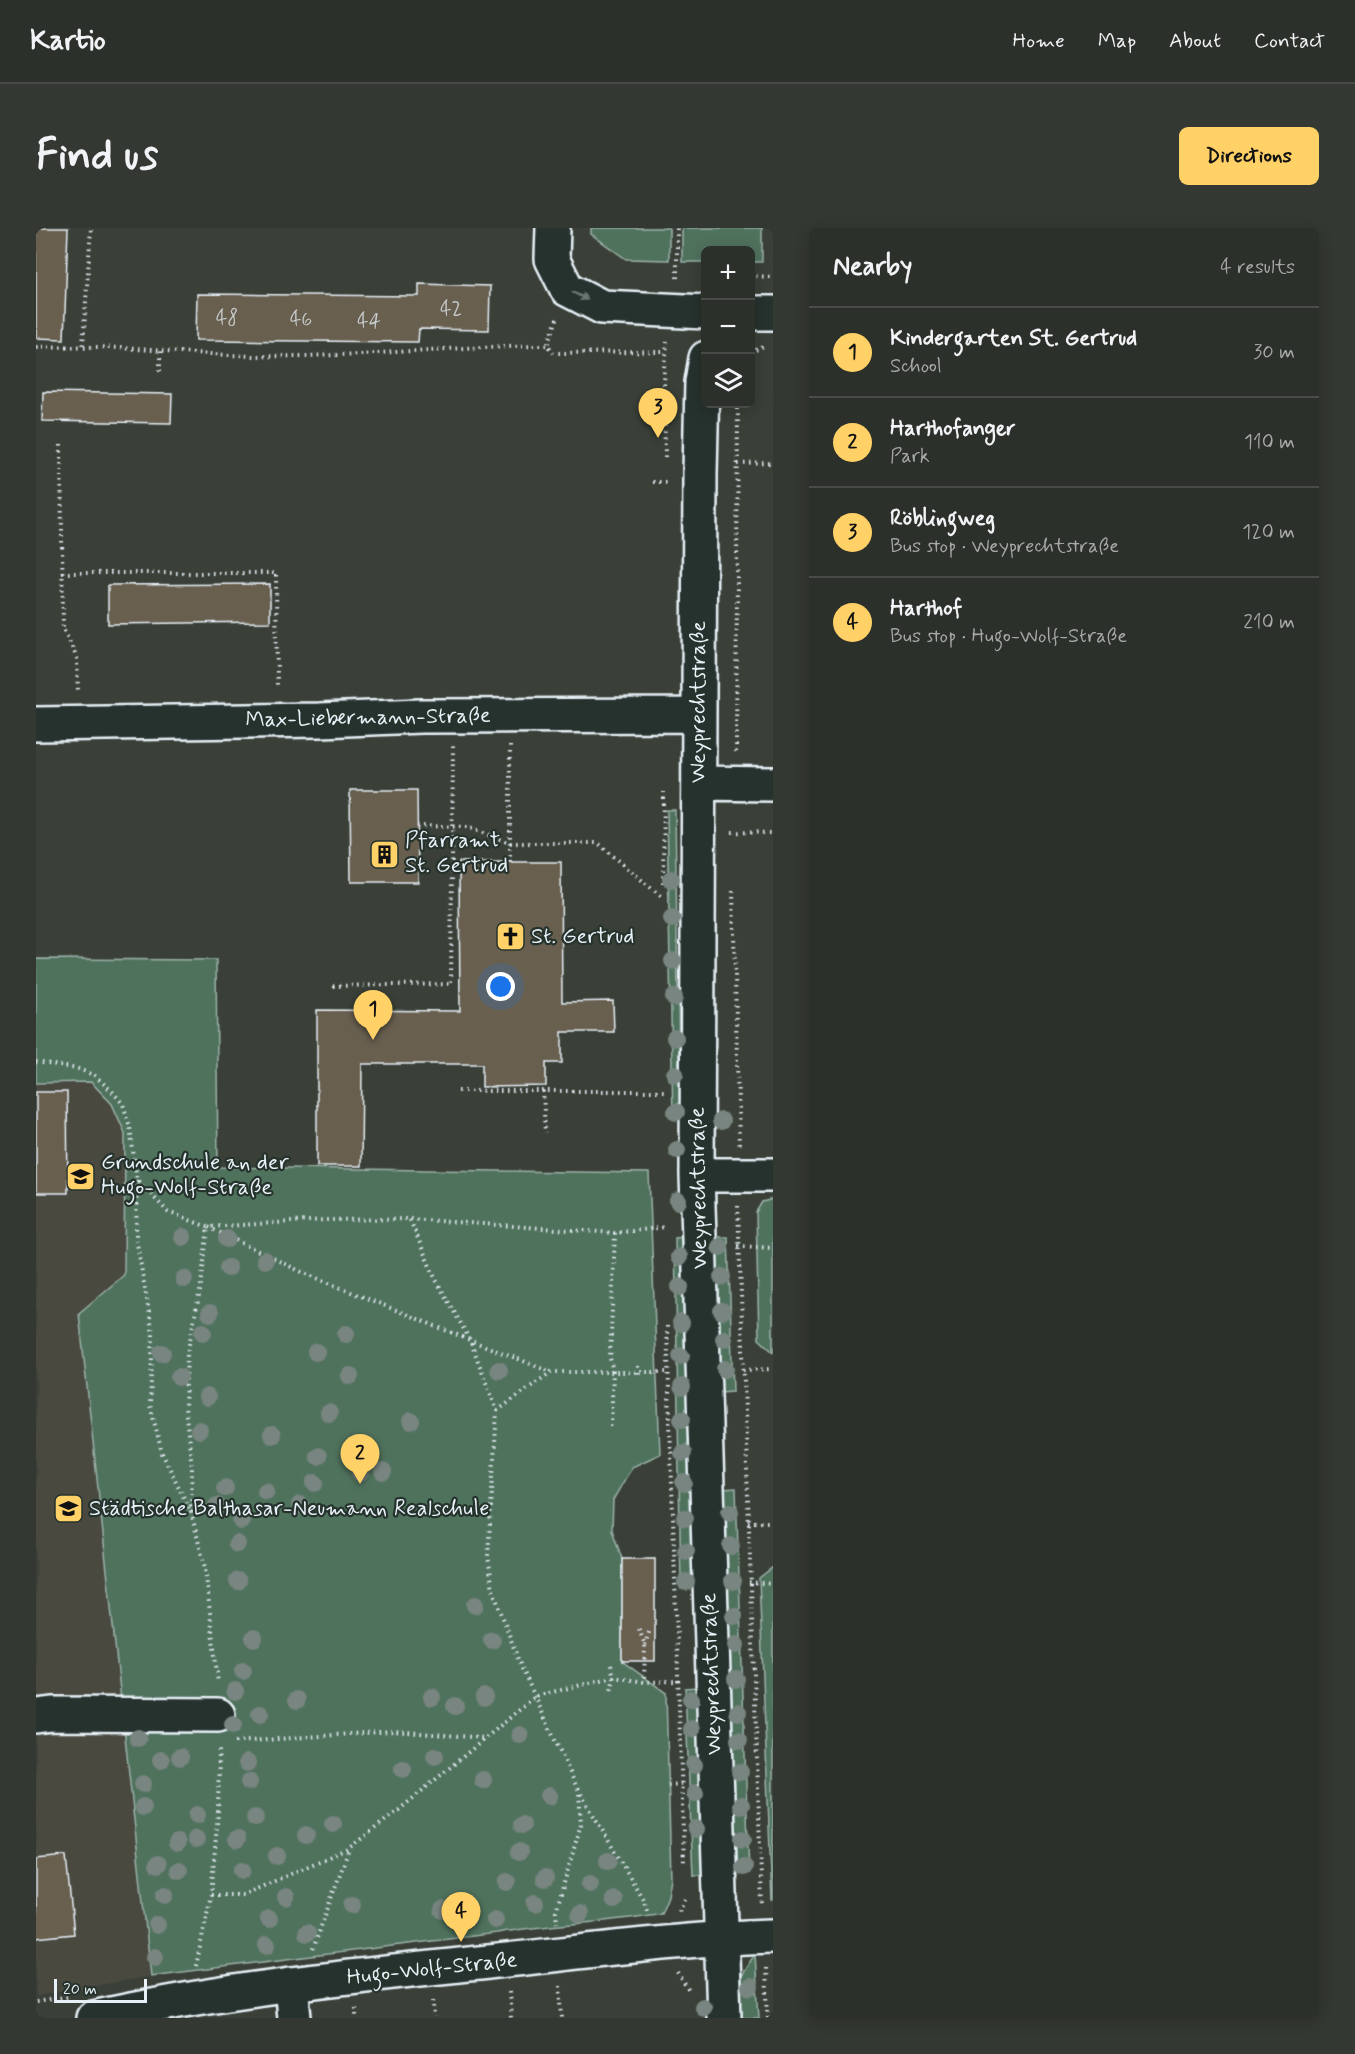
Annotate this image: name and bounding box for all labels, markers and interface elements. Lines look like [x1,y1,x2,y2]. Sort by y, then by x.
text: Kartio [30,23,106,60]
text: Home [1013,27,1065,55]
text: Map [1098,27,1136,55]
text: About [1169,27,1221,55]
text: Contact [1254,27,1325,55]
button: Directions [1179,127,1319,185]
text: Find us [36,129,158,184]
map controls [701,246,755,408]
button: + [701,246,755,300]
text: Nearby [833,250,912,284]
text: 4 results [1220,254,1295,281]
one-way arrow [572,291,589,300]
house number: 42 [440,296,462,323]
button: − [701,300,755,354]
house number: 48 [216,305,238,332]
house number: 46 [290,306,312,333]
house number: 44 [357,308,381,335]
text: Kindergarten St. Gertrud [890,325,1137,353]
text: 1 [848,339,857,366]
text: 30 m [1253,339,1295,366]
text: School [890,353,942,380]
button: layers [701,354,755,408]
pin: 3 [638,388,678,438]
text: Harthofanger [890,415,1016,443]
text: 2 [848,429,857,456]
text: 110 m [1244,429,1295,456]
text: Park [890,443,930,470]
text: Röblingweg [890,505,995,533]
text: 3 [848,519,857,546]
text: 120 m [1242,519,1295,546]
text: Bus stop · Weyprechtstraße [890,533,1119,560]
text: Harthof [890,595,962,623]
text: 4 [847,609,858,636]
text: 210 m [1243,609,1295,636]
street label: Weyprechtstraße [685,621,713,783]
text: Bus stop · Hugo-Wolf-Straße [890,623,1127,650]
street label: Max-Liebermann-Straße [245,702,491,734]
place label: Pfarramt St. Gertrud [405,827,508,880]
building icon: Pfarramt St. Gertrud [368,838,400,870]
church icon: St. Gertrud [494,921,526,953]
place label: St. Gertrud [531,923,634,951]
your location [486,972,515,1001]
pin: 1 [354,990,392,1040]
street label: Weyprechtstraße [684,1106,714,1269]
place label: Grundschule an der Hugo-Wolf-Straße [101,1149,290,1205]
school or university icon: Grundschule an der Hugo-Wolf-Straße [64,1160,96,1192]
pin: 2 [340,1434,380,1484]
school or university icon: Städtische Balthasar-Neumann Realschule [52,1493,84,1525]
place label: Städtische Balthasar-Neumann Realschule [89,1495,490,1523]
street label: Weyprechtstraße [695,1592,729,1756]
pin: 4 [442,1892,480,1942]
street label: Hugo-Wolf-Straße [345,1946,519,1995]
scale bar [54,1976,147,2004]
text: 20 m [63,1979,97,2000]

